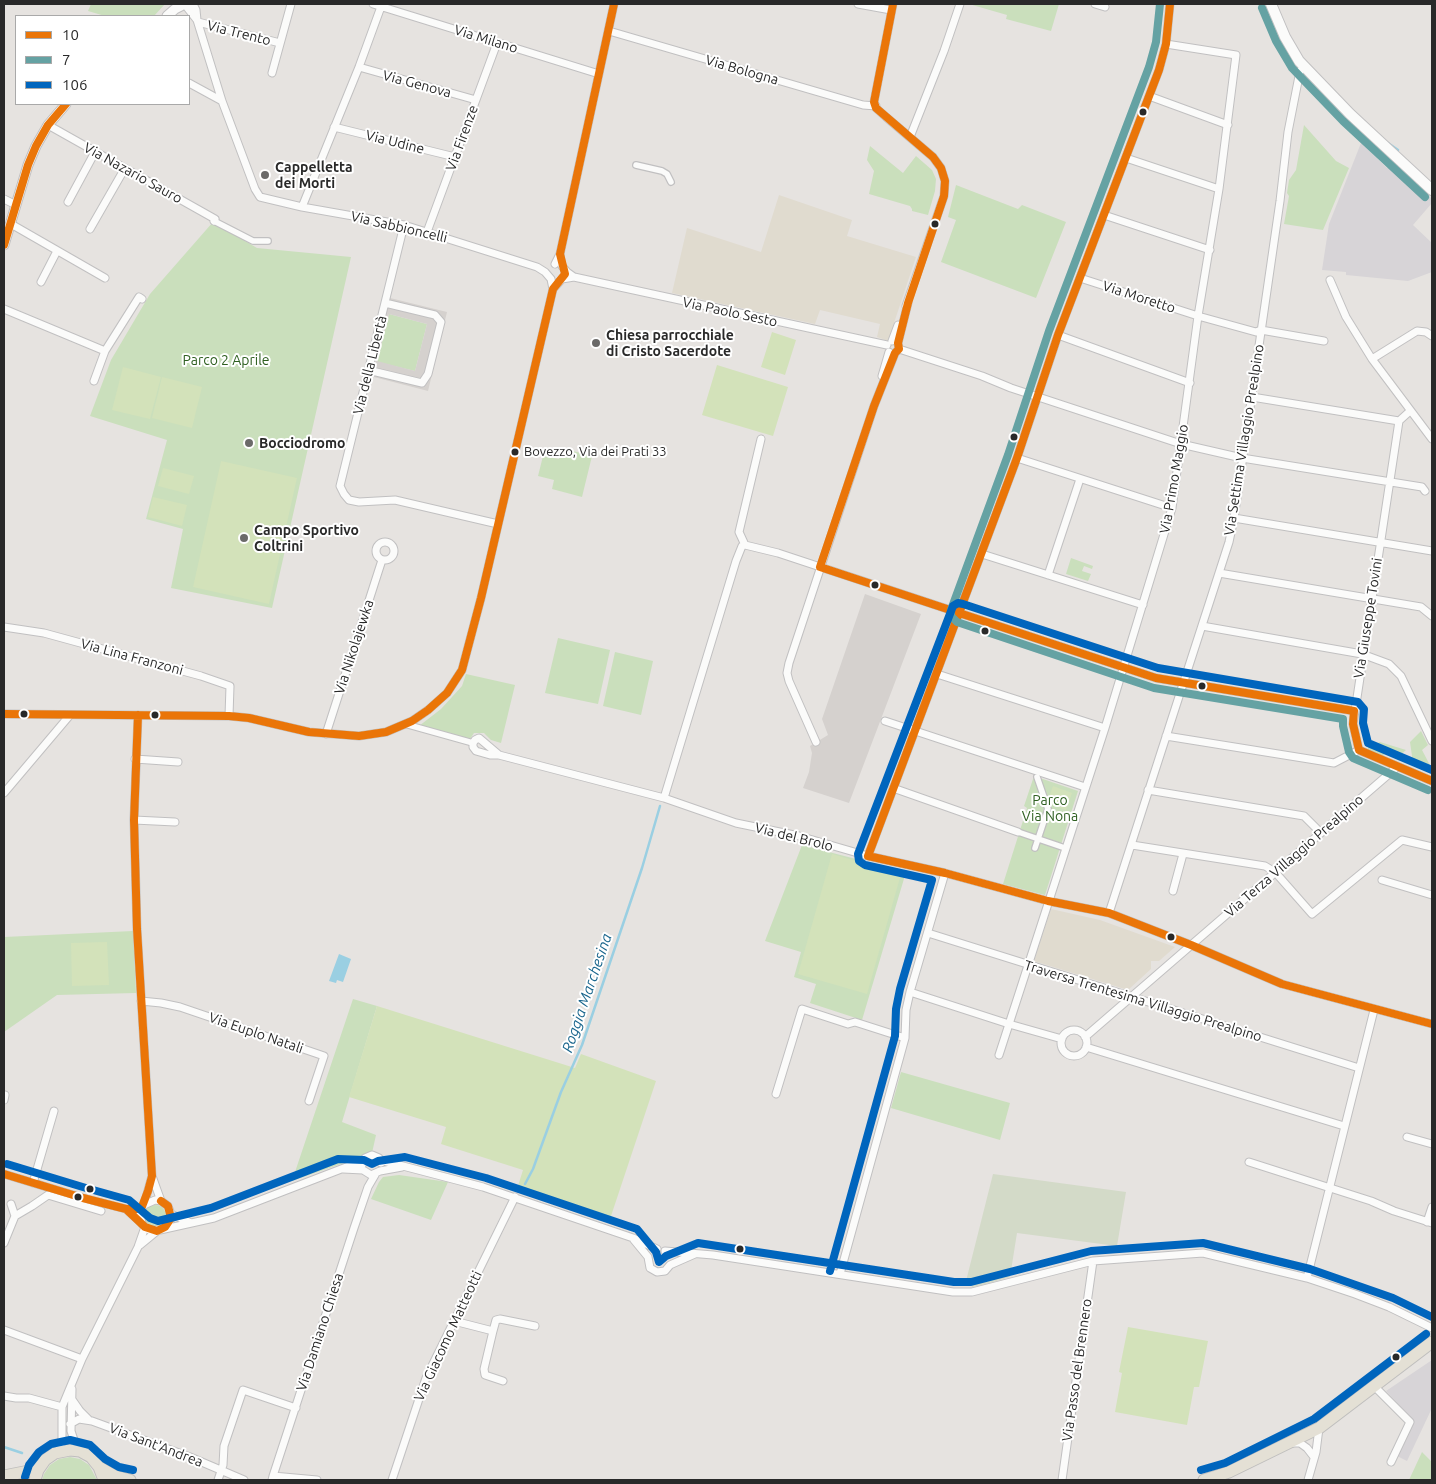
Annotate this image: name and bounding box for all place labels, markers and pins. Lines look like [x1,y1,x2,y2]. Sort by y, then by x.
unlabelled marker [1138,107,1148,117]
place label: Cappelletta dei Morti [275,159,352,192]
marker: Cappelletta dei Morti [259,169,271,181]
unlabelled marker [930,219,940,229]
place label: Chiesa parrocchiale di Cristo Sacerdote [606,327,734,360]
marker: Chiesa parrocchiale di Cristo Sacerdote [590,337,602,349]
unlabelled marker [1009,432,1019,442]
place label: Bocciodromo [259,435,345,451]
marker: Bocciodromo [243,437,255,449]
place label: Bovezzo, Via dei Prati 33 [524,444,667,460]
marker: Bovezzo, Via dei Prati 33 [510,447,520,457]
place label: Campo Sportivo Coltrini [254,522,359,554]
marker: Campo Sportivo Coltrini [238,532,250,544]
unlabelled marker [870,580,880,590]
unlabelled marker [980,626,990,636]
unlabelled marker [1197,681,1207,691]
unlabelled marker [19,709,29,719]
unlabelled marker [150,710,160,720]
unlabelled marker [1166,932,1176,942]
unlabelled marker [85,1184,95,1194]
unlabelled marker [73,1192,83,1202]
unlabelled marker [735,1244,745,1254]
unlabelled marker [1391,1352,1401,1362]

